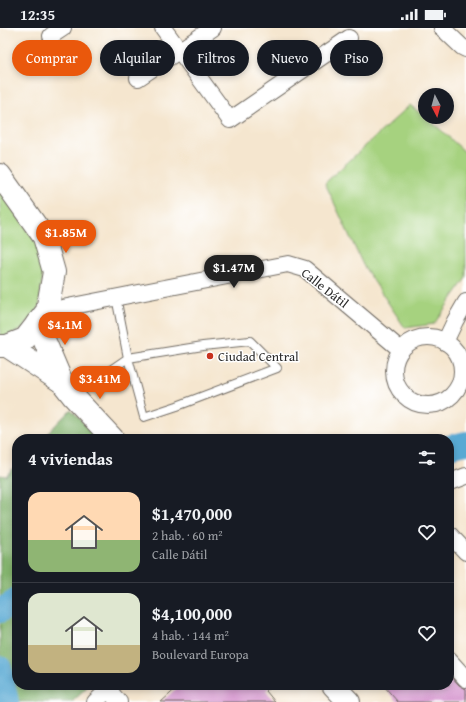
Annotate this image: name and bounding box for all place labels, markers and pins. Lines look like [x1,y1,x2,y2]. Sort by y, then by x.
pin: $1.85M [33,220,99,254]
pin: $1.47M [201,255,267,289]
pin: $4.1M [37,312,93,346]
place label: Ciudad Central [218,347,299,366]
marker: Ciudad Central [205,351,215,361]
pin: $3.41M [67,366,133,400]

